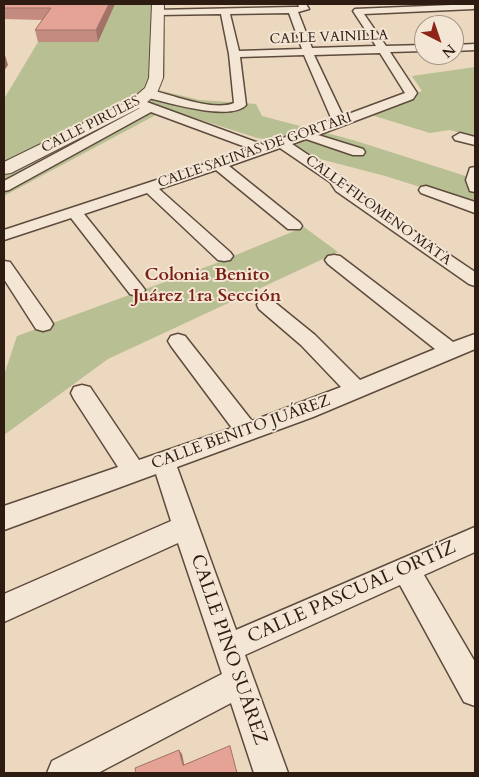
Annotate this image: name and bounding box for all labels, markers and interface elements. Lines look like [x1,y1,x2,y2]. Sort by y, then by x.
north arrow [414,15,464,65]
street label: CALLE VAINILLA [269,28,389,48]
text: N [438,40,459,62]
street label: CALLE PIRULES [39,93,143,157]
street label: CALLE SALINAS DE GORTARI [156,110,354,192]
street label: CALLE FILOMENO MATA [302,152,454,270]
district label: Colonia Benito Juárez 1ra Sección [133,265,281,308]
street label: CALLE BENITO JUÁREZ [149,392,333,474]
street label: CALLE PASCUAL ORTÍZ [244,537,460,649]
street label: CALLE PINO SUÁREZ [185,552,271,748]

